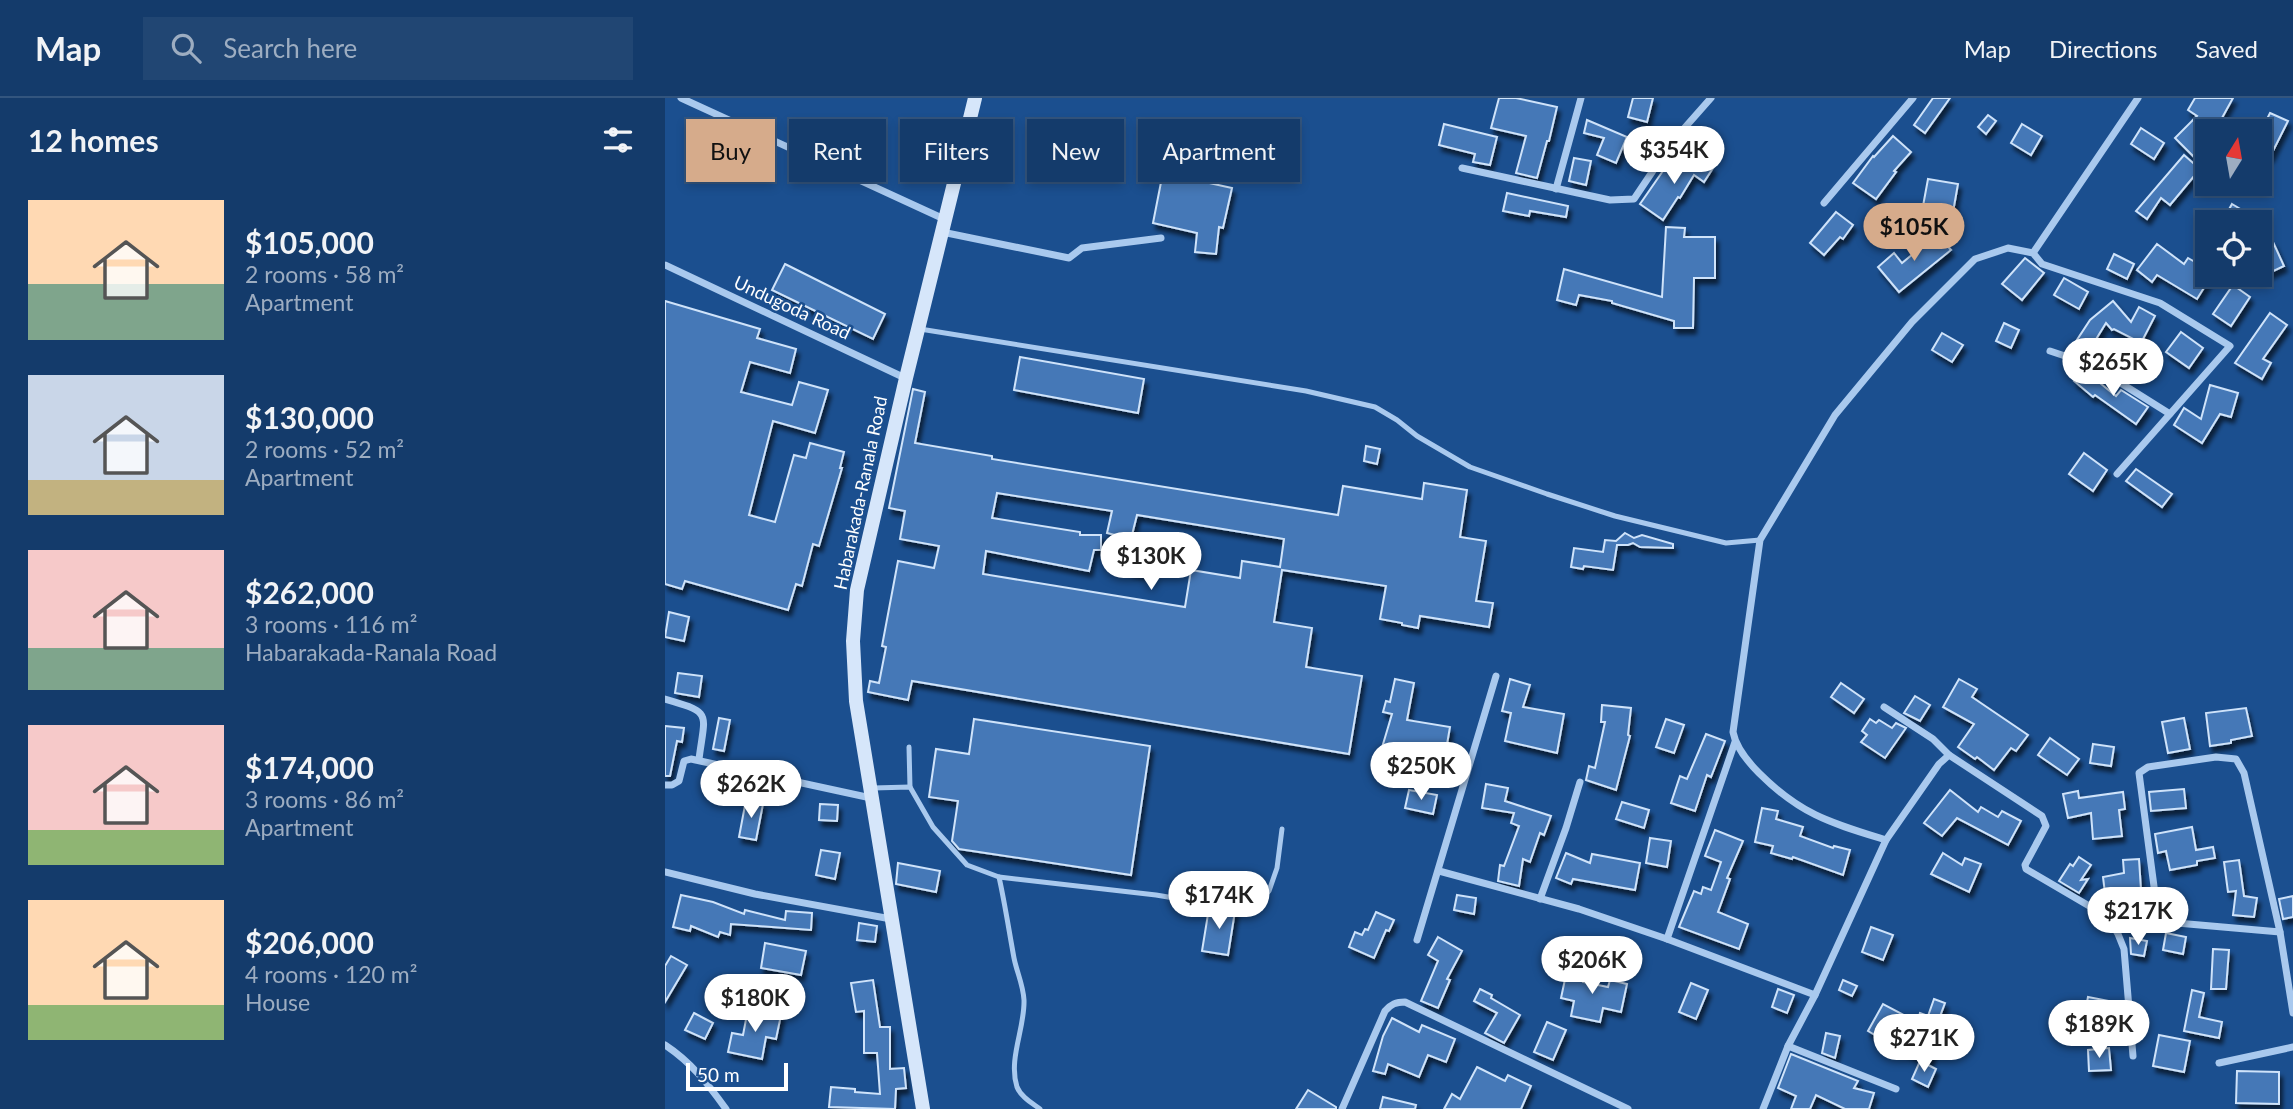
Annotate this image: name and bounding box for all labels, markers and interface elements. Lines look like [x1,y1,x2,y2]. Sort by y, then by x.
search box [143,17,633,80]
text: Map [35,28,101,68]
icon: search [167,29,205,67]
text: Search here [223,32,357,64]
text: Map [1964,34,2011,63]
text: Directions [2049,34,2157,63]
text: Saved [2195,34,2258,63]
chip: Buy [686,119,775,182]
chip: Rent [789,119,886,182]
chip: Filters [900,119,1013,182]
chip: New [1027,119,1124,182]
chip: Apartment [1138,119,1300,182]
north arrow [2195,119,2271,196]
map controls [2195,119,2272,287]
icon: filters [599,121,637,159]
text: 12 homes [28,122,159,158]
pin: $354K [1625,126,1723,186]
text: $354K [1639,135,1709,163]
pin: $105K [1865,204,1963,263]
button: locate [2195,210,2272,287]
text: $105K [1879,212,1949,240]
text: $105,000 [245,224,374,260]
icon: home [84,228,168,312]
text: 2 rooms · 58 m² [245,260,404,288]
street label: Undugoda Road [731,270,854,344]
text: Apartment [245,288,353,316]
pin: $265K [2064,338,2162,398]
text: $265K [2078,347,2148,375]
street label: Habarakada-Ranala Road [829,394,891,592]
text: $130,000 [245,399,374,435]
icon: home [84,403,168,487]
text: 2 rooms · 52 m² [245,435,404,463]
text: Apartment [245,463,353,491]
pin: $130K [1102,532,1200,592]
text: $130K [1116,541,1186,569]
text: $262,000 [245,574,374,610]
icon: home [84,578,168,662]
text: 3 rooms · 116 m² [245,610,417,638]
text: Habarakada-Ranala Road [245,638,497,666]
pin: $250K [1372,742,1470,802]
text: $174,000 [245,749,374,785]
text: $250K [1386,751,1456,779]
icon: home [84,753,168,837]
pin: $262K [702,760,800,820]
text: $262K [716,769,786,797]
text: 3 rooms · 86 m² [245,785,404,813]
text: Apartment [245,813,353,841]
pin: $174K [1170,872,1268,931]
text: $174K [1184,880,1254,908]
pin: $217K [2089,888,2187,947]
text: $217K [2103,896,2173,924]
text: $206,000 [245,924,374,960]
icon: home [84,928,168,1012]
pin: $206K [1543,936,1641,996]
text: $206K [1557,945,1627,973]
text: 4 rooms · 120 m² [245,960,417,988]
pin: $180K [706,974,804,1034]
text: $180K [720,983,790,1011]
text: House [245,988,310,1016]
pin: $189K [2050,1000,2148,1060]
text: $189K [2064,1009,2134,1037]
pin: $271K [1875,1014,1973,1074]
text: $271K [1889,1023,1959,1051]
scale bar [686,1060,787,1092]
text: 50 m [697,1063,740,1086]

